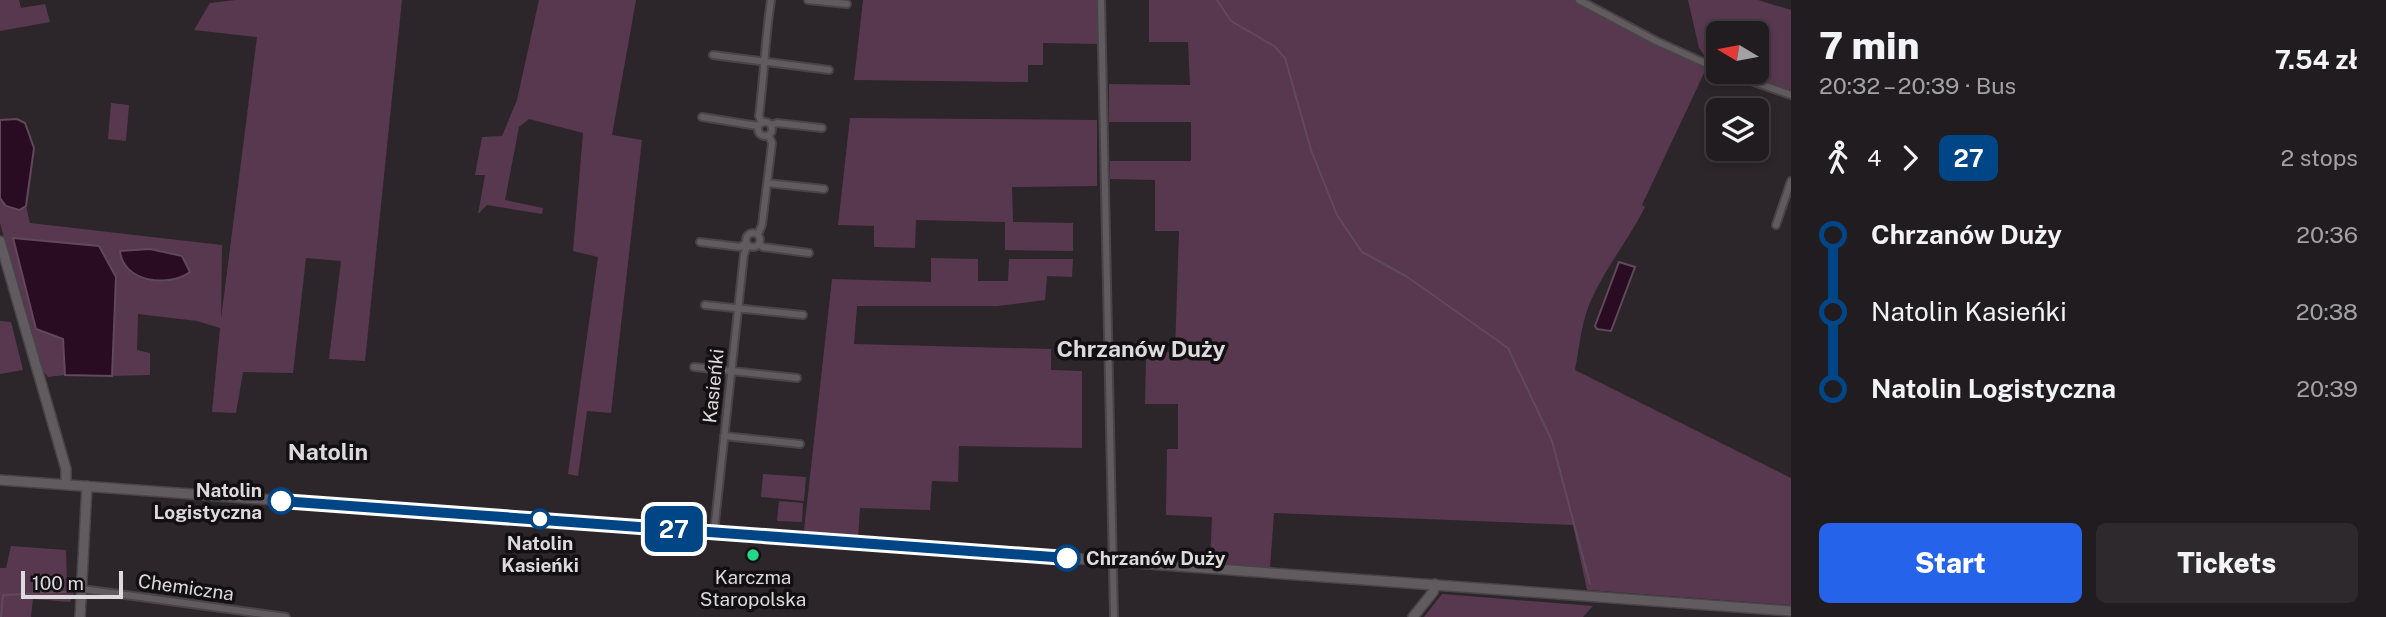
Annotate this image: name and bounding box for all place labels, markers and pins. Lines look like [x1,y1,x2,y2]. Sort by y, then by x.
place label: Natolin Logistyczna [154,479,262,523]
marker: Natolin Logistyczna [268,488,294,514]
marker: Natolin Kasieńki [530,509,550,529]
place label: Natolin Kasieńki [501,532,579,576]
marker: Chrzanów Duży [1054,545,1080,571]
marker: Karczma Staropolska [745,547,761,563]
place label: Chrzanów Duży [1086,547,1226,569]
place label: Karczma Staropolska [700,566,806,610]

